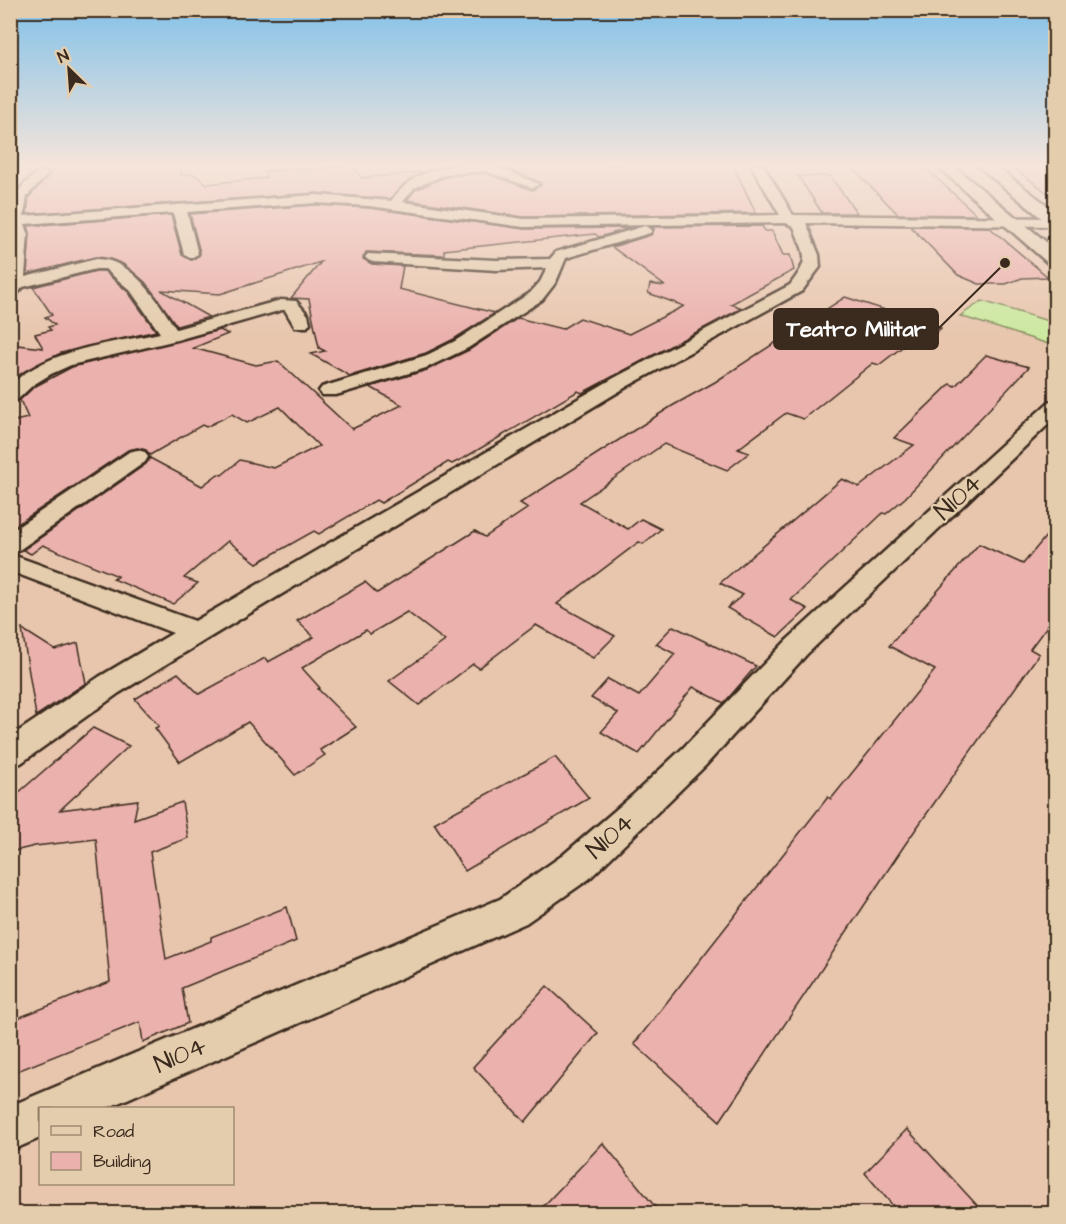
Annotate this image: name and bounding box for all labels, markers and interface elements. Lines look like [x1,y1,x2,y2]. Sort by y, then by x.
north arrow [39,39,99,99]
text: N [54,44,72,68]
callout: Teatro Militar [774,309,938,349]
text: Teatro Militar [785,314,927,345]
street label: N104 [926,465,990,528]
street label: N104 [578,804,642,867]
street label: N104 [148,1028,212,1082]
legend [39,1107,234,1185]
text: Road [93,1119,134,1144]
text: Building [93,1149,151,1175]

